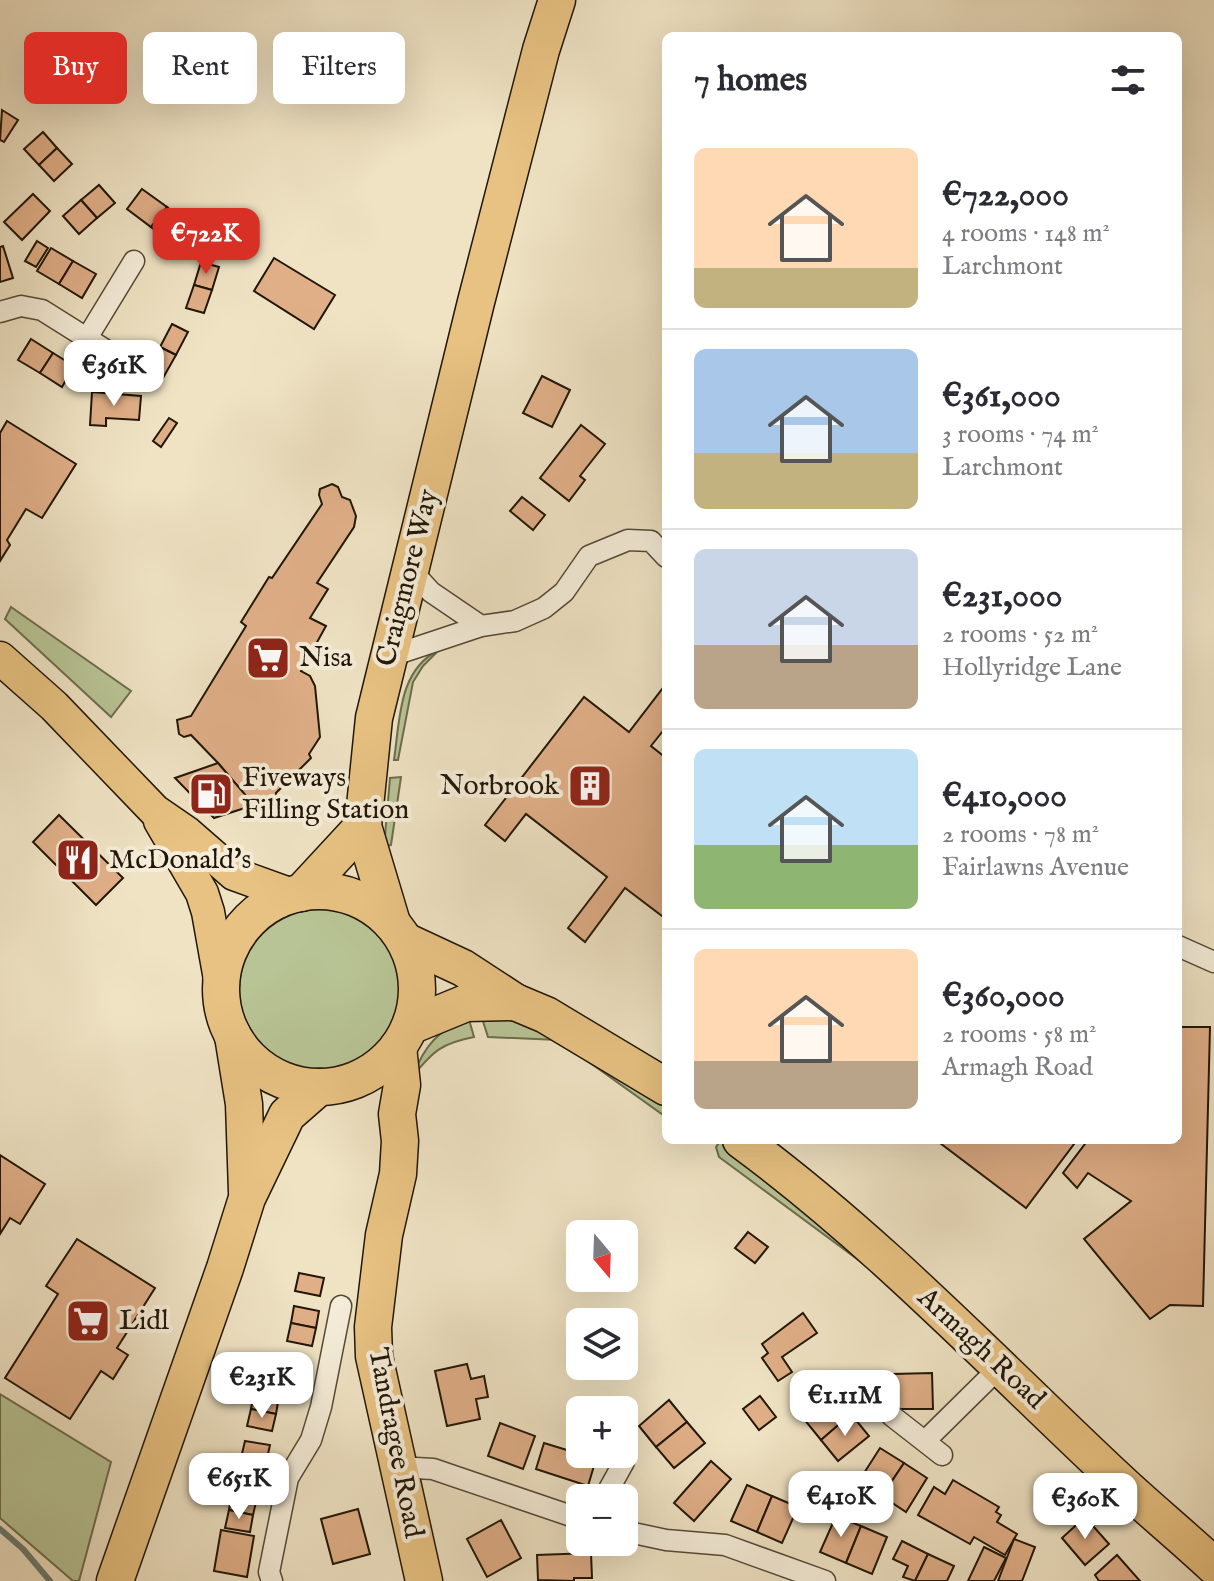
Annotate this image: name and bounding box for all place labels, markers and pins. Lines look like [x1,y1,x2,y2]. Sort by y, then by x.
pin: €722K [150,208,262,276]
pin: €361K [58,340,170,408]
supermarket icon: Nisa [244,634,292,682]
place label: Nisa [299,641,353,676]
place label: Fiveways Filling Station [242,761,409,828]
building icon: Norbrook [566,762,614,810]
place label: Norbrook [440,769,560,804]
fuel station icon: Fiveways Filling Station [187,770,235,818]
restaurant icon: McDonald's [54,836,102,884]
place label: McDonald's [109,843,251,878]
supermarket icon: Lidl [64,1297,112,1345]
place label: Lidl [119,1304,169,1339]
pin: €231K [206,1352,318,1420]
pin: €1.11M [780,1370,910,1438]
pin: €651K [183,1453,295,1521]
pin: €410K [785,1471,897,1539]
pin: €360K [1029,1473,1141,1541]

